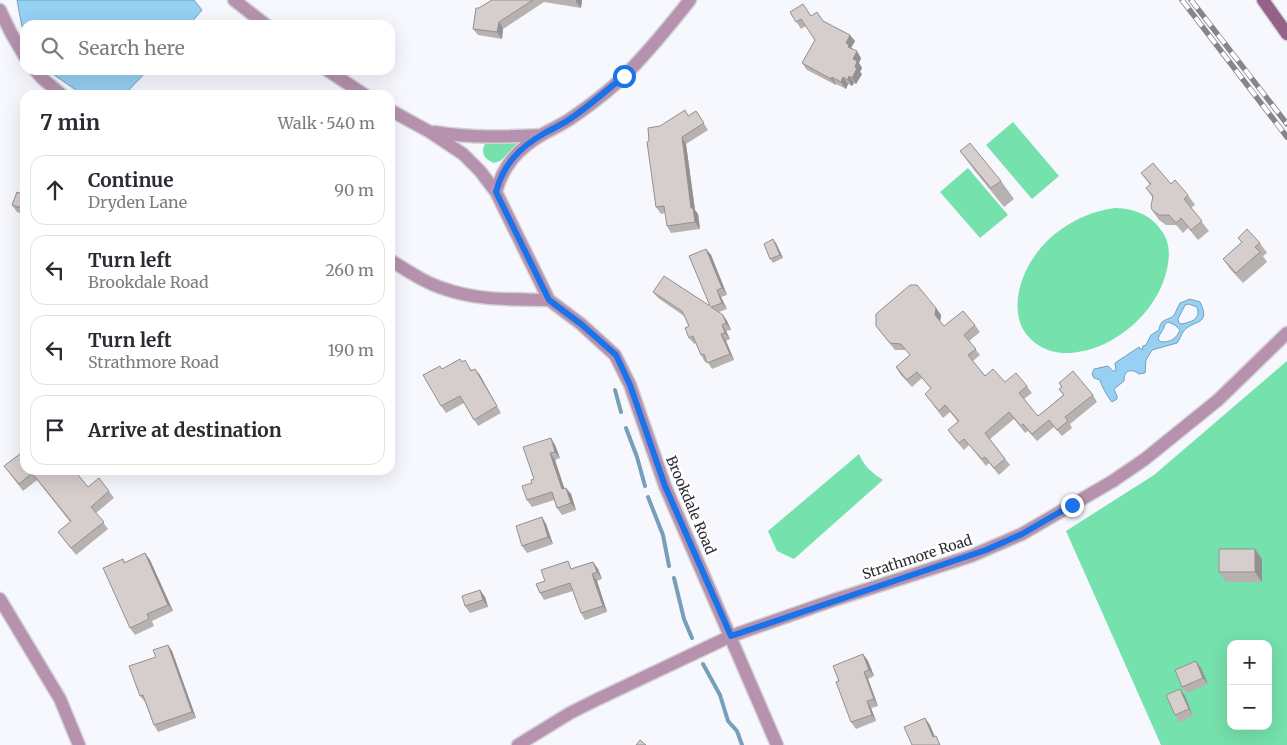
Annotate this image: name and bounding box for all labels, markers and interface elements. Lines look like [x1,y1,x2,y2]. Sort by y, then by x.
search box [20,20,395,75]
icon: search [38,34,66,62]
text: Search here [78,36,185,60]
route start [613,65,636,88]
text: 7 min [40,109,100,136]
text: Walk · 540 m [278,113,375,133]
text: Continue [88,168,174,192]
icon: ahead [41,176,69,204]
text: 90 m [334,180,374,200]
text: Dryden Lane [88,192,187,212]
text: Turn left [88,248,172,272]
icon: left [41,256,69,284]
text: 260 m [325,260,374,280]
text: Brookdale Road [88,272,209,292]
text: Turn left [88,328,172,352]
icon: left [41,336,69,364]
text: 190 m [328,340,374,360]
text: Strathmore Road [88,352,219,372]
icon: arrive [41,416,69,444]
text: Arrive at destination [88,418,282,442]
street label: Brookdale Road [662,453,720,558]
route end [1061,494,1084,517]
street label: Strathmore Road [860,531,975,583]
map controls [1227,640,1272,730]
button: + [1227,640,1272,685]
button: − [1227,685,1272,730]

